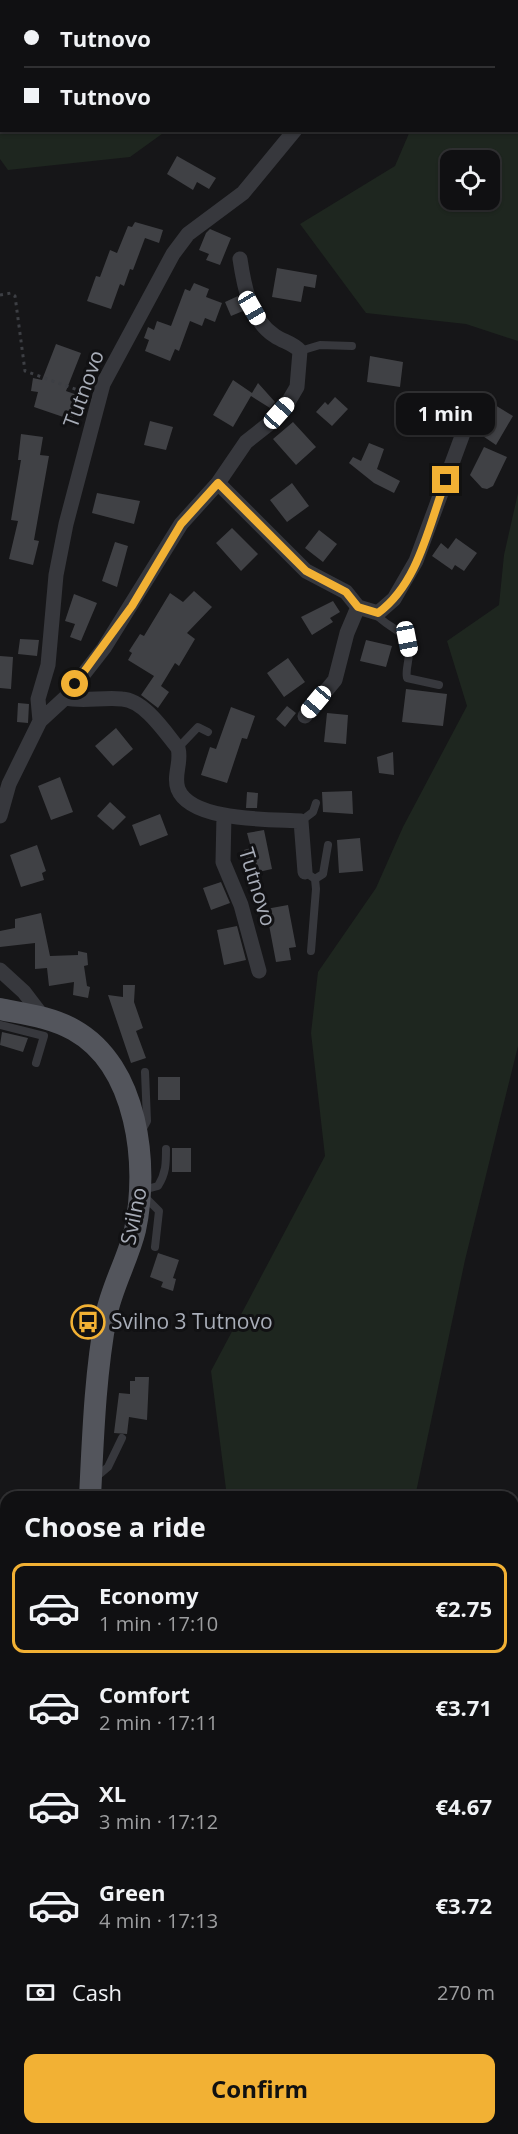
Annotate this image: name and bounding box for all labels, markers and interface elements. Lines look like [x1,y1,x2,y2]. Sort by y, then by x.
text: Tutnovo [60,23,151,53]
text: Tutnovo [60,81,151,111]
map controls [440,150,500,210]
button: locate [440,150,500,210]
car [235,288,269,328]
street label: Tutnovo [56,346,110,431]
callout: 1 min [396,393,496,435]
car [260,394,298,432]
text: 1 min [418,400,473,427]
route end [432,466,459,493]
car [395,620,419,658]
route start [61,670,88,697]
car [298,682,334,722]
street label: Tutnovo [233,844,283,929]
street label: Svilno [113,1184,153,1247]
bus stop icon: Svilno 3 Tutnovo [70,1304,106,1340]
place label: Svilno 3 Tutnovo [111,1307,273,1335]
text: Choose a ride [24,1508,206,1545]
text: Economy [99,1580,198,1610]
icon: car [27,1581,81,1635]
text: €2.75 [435,1593,492,1623]
text: 1 min · 17:10 [99,1610,218,1637]
text: Comfort [99,1679,190,1709]
icon: car [27,1680,81,1734]
text: €3.71 [435,1692,492,1722]
text: 2 min · 17:11 [99,1709,218,1736]
text: XL [99,1778,126,1808]
icon: car [27,1779,81,1833]
text: €4.67 [435,1791,492,1821]
text: 3 min · 17:12 [99,1808,218,1835]
text: Green [99,1877,165,1907]
icon: car [27,1878,81,1932]
text: €3.72 [435,1890,492,1920]
text: 4 min · 17:13 [99,1907,218,1934]
icon: cash [24,1976,57,2009]
text: Cash [72,1977,122,2007]
text: 270 m [437,1979,495,2006]
button: Confirm [24,2054,495,2123]

